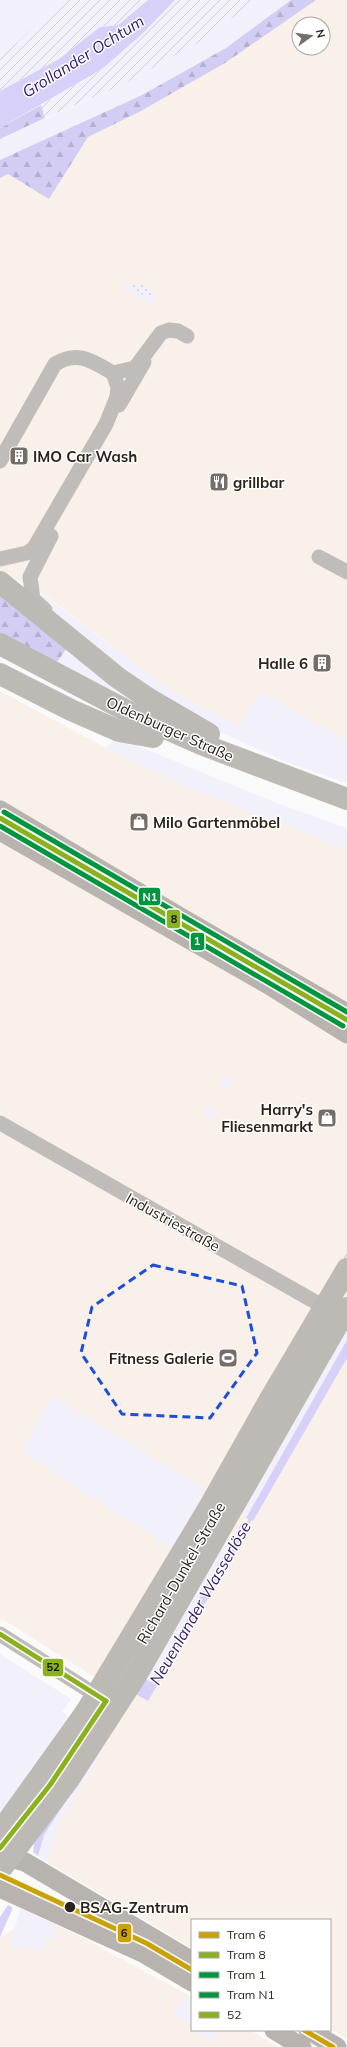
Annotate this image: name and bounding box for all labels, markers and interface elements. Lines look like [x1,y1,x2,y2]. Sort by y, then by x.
water label: Grollander Ochtum [18,10,148,102]
north arrow [291,16,331,56]
text: N [313,28,329,39]
building icon: IMO Car Wash [8,445,30,467]
place label: IMO Car Wash [33,447,137,466]
restaurant icon: grillbar [208,471,230,493]
place label: grillbar [233,473,285,492]
building icon: Halle 6 [311,652,333,674]
place label: Halle 6 [258,654,308,673]
street label: Oldenburger Straße [103,692,237,766]
shop icon: Milo Gartenmöbel [128,811,150,833]
place label: Milo Gartenmöbel [153,813,280,832]
line badge: N1 [138,887,161,906]
text: N1 [143,890,158,904]
line badge: 8 [166,909,181,929]
text: 8 [171,912,178,926]
line badge: 1 [190,932,205,951]
text: 1 [194,934,201,948]
place label: Harry's Fliesenmarkt [221,1100,313,1136]
shop icon: Harry's Fliesenmarkt [316,1107,338,1129]
street label: Industriestraße [123,1188,223,1256]
sports icon: Fitness Galerie [217,1347,239,1369]
place label: Fitness Galerie [109,1349,214,1368]
street label: Richard-Dunkel-Straße [133,1499,229,1647]
water label: Neuenlander Wasserlöse [145,1517,255,1688]
line badge: 52 [42,1658,64,1677]
text: 52 [46,1660,60,1674]
place label: BSAG-Zentrum [80,1898,189,1917]
marker: BSAG-Zentrum [63,1900,77,1914]
legend [191,1919,331,2031]
line badge: 6 [117,1923,132,1943]
text: 6 [121,1926,128,1940]
text: Tram 6 [227,1927,266,1942]
text: Tram 8 [227,1947,266,1962]
text: Tram 1 [227,1967,266,1982]
text: Tram N1 [227,1987,275,2002]
text: 52 [227,2007,241,2022]

